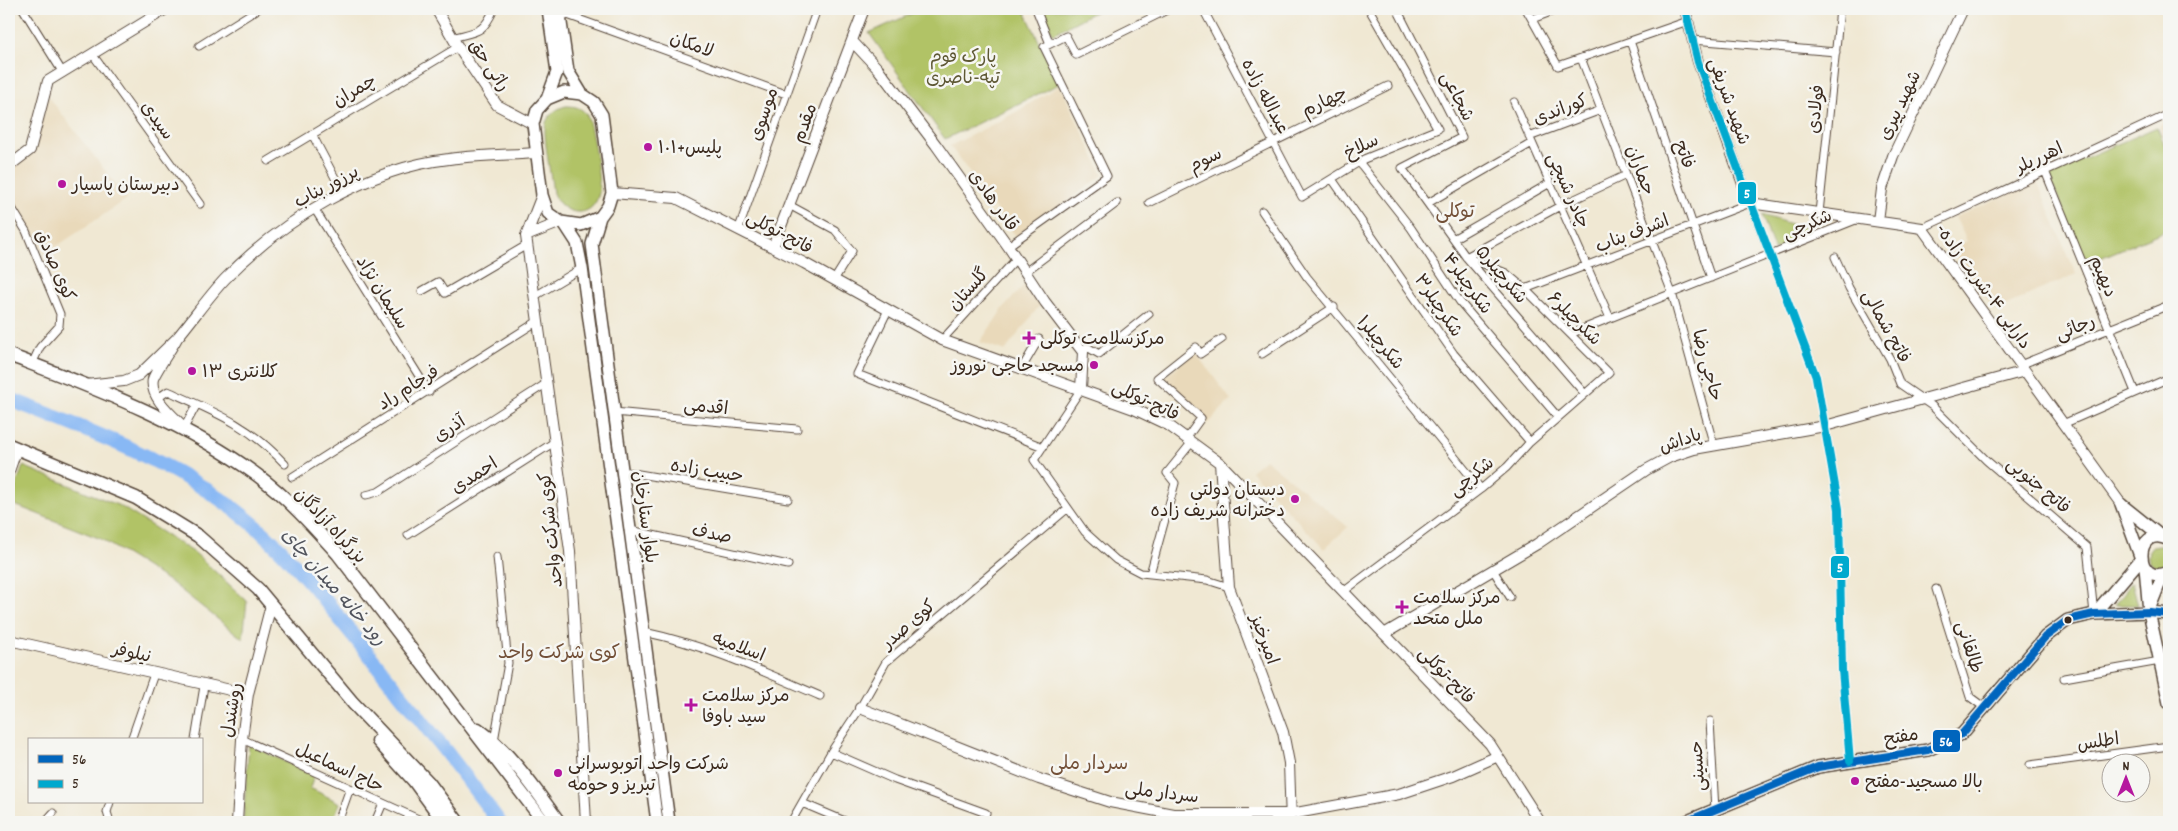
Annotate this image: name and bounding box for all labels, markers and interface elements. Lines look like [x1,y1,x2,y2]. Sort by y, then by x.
street label: لامکان [666,27,716,66]
street label: راثی حق [461,35,514,97]
park label: پارک قوم تپه-ناصری [926,46,1001,92]
street label: عبدالله زاده [1233,55,1294,139]
street label: شهید شریفى [1700,55,1755,149]
street label: شهید پیری [1874,67,1929,145]
street label: شجاعی [1433,68,1479,126]
street label: چمران [329,69,382,115]
street label: چهارم [1298,82,1352,125]
street label: فولادی [1802,84,1832,135]
street label: موسوی [745,85,786,145]
street label: کوراندی [1530,89,1592,133]
street label: سیدی [133,97,179,146]
street label: مقدم [788,101,825,147]
street label: سلاخ [1340,129,1384,167]
place label: پلیس+۱۰۱ [658,137,722,162]
street label: فاتح [1666,137,1699,172]
street label: اهرریلر [2010,137,2068,182]
marker: پلیس+۱۰۱ [642,141,654,153]
street label: جماران [1618,142,1660,200]
street label: سوم [1185,143,1227,180]
street label: چادر شبچی [1539,149,1595,233]
street label: پرزور بناب [290,161,364,216]
street label: قادر هادی [961,165,1023,237]
place label: دبیرستان پاسیار [70,174,180,199]
marker: دبیرستان پاسیار [56,178,68,190]
line badge: 5 [1737,181,1757,205]
text: 5 [1744,185,1751,205]
district label: توکلی [1436,200,1475,227]
street label: شکرچی [1779,205,1837,248]
street label: فاتح-توکلی [741,206,816,262]
street label: اشرف بناب [1592,210,1673,261]
street label: -دارایی ۴-شربت زاده [1928,220,2036,355]
street label: کوی صادق [27,226,80,306]
street label: شکرچیلر۵ [1468,241,1532,310]
street label: شکرچیلر۴ [1435,249,1497,320]
street label: سلیمان نژاد [348,252,413,335]
street label: دیهیم [2082,252,2122,302]
street label: گلستان [944,263,996,318]
street label: شکرچیلر۳ [1407,270,1467,343]
street label: فاتح شمالی [1854,286,1915,368]
street label: شکرچیلر۶ [1540,287,1606,353]
street label: رجائی [2052,310,2099,349]
street label: شکرچیلر۱ [1349,311,1409,376]
street label: حاجی رضا [1684,327,1727,404]
place label: مرکزسلامت توکلی [1040,328,1164,353]
marker: مرکزسلامت توکلی [1022,331,1036,345]
place label: مسجد حاجی نوروز [949,355,1084,380]
marker: مسجد حاجی نوروز [1088,359,1100,371]
street label: فرجام راد [374,360,445,418]
place label: کلانتری ۱۳ [202,361,278,386]
marker: کلانتری ۱۳ [186,365,198,377]
street label: فاتح-توکلی [1107,376,1183,429]
street label: اقدمی [682,394,729,423]
street label: آذری [429,410,473,450]
street label: پاداش [1656,424,1705,461]
street label: شکرچی [1445,452,1501,504]
street label: احمدی [447,453,504,502]
street label: فاتح جنوبی [2000,453,2075,521]
street label: حبیب زاده [668,454,745,491]
street label: بلوار ستارخان [625,469,662,565]
street label: کوی شرکت واحد [534,471,571,589]
place label: دبستان دولتی دخترانه شریف زاده [1151,479,1285,525]
street label: بزرگراه آزادگان [287,483,371,570]
marker: دبستان دولتی دخترانه شریف زاده [1289,493,1301,505]
street label: صدف [689,519,734,552]
water label: رود خانه میدان چای [274,523,391,653]
line badge: 5 [1830,555,1850,579]
text: 5 [1837,559,1844,579]
place label: مرکز سلامت ملل متحد [1413,587,1500,633]
street label: کوی صدر [875,595,943,658]
marker: مرکز سلامت ملل متحد [1395,600,1409,614]
street label: امیرخیز [1241,609,1283,669]
unlabelled marker [2063,615,2073,625]
street label: طالقانی [1948,619,1987,677]
street label: اسلامیه [708,627,768,670]
street label: نیلوفر [108,637,153,671]
district label: کوی شرکت واحد [498,641,620,668]
street label: فاتح-توکلی [1411,642,1479,711]
street label: روشندل [217,681,250,740]
place label: مرکز سلامت سید باوفا [702,685,789,731]
marker: مرکز سلامت سید باوفا [684,698,698,712]
street label: مفتح [1882,723,1921,754]
street label: اطلس [2076,728,2121,759]
line badge: 56 [1932,729,1961,753]
text: 56 [1939,733,1953,753]
legend [28,738,202,804]
street label: حاج اسماعیل [291,738,387,801]
street label: حسینی [1686,740,1713,792]
text: 56 [72,750,86,772]
district label: سردار ملی [1050,752,1128,779]
place label: شرکت واحد اتوبوسرانی تبریز و حومه [568,753,729,799]
north arrow [2100,754,2150,804]
text: N [2123,757,2130,777]
marker: شرکت واحد اتوبوسرانی تبریز و حومه [552,767,564,779]
place label: بالا مسجید-مفتح [1865,771,1983,796]
text: 5 [72,774,79,796]
marker: بالا مسجید-مفتح [1849,775,1861,787]
street label: سردار ملی [1123,778,1200,811]

